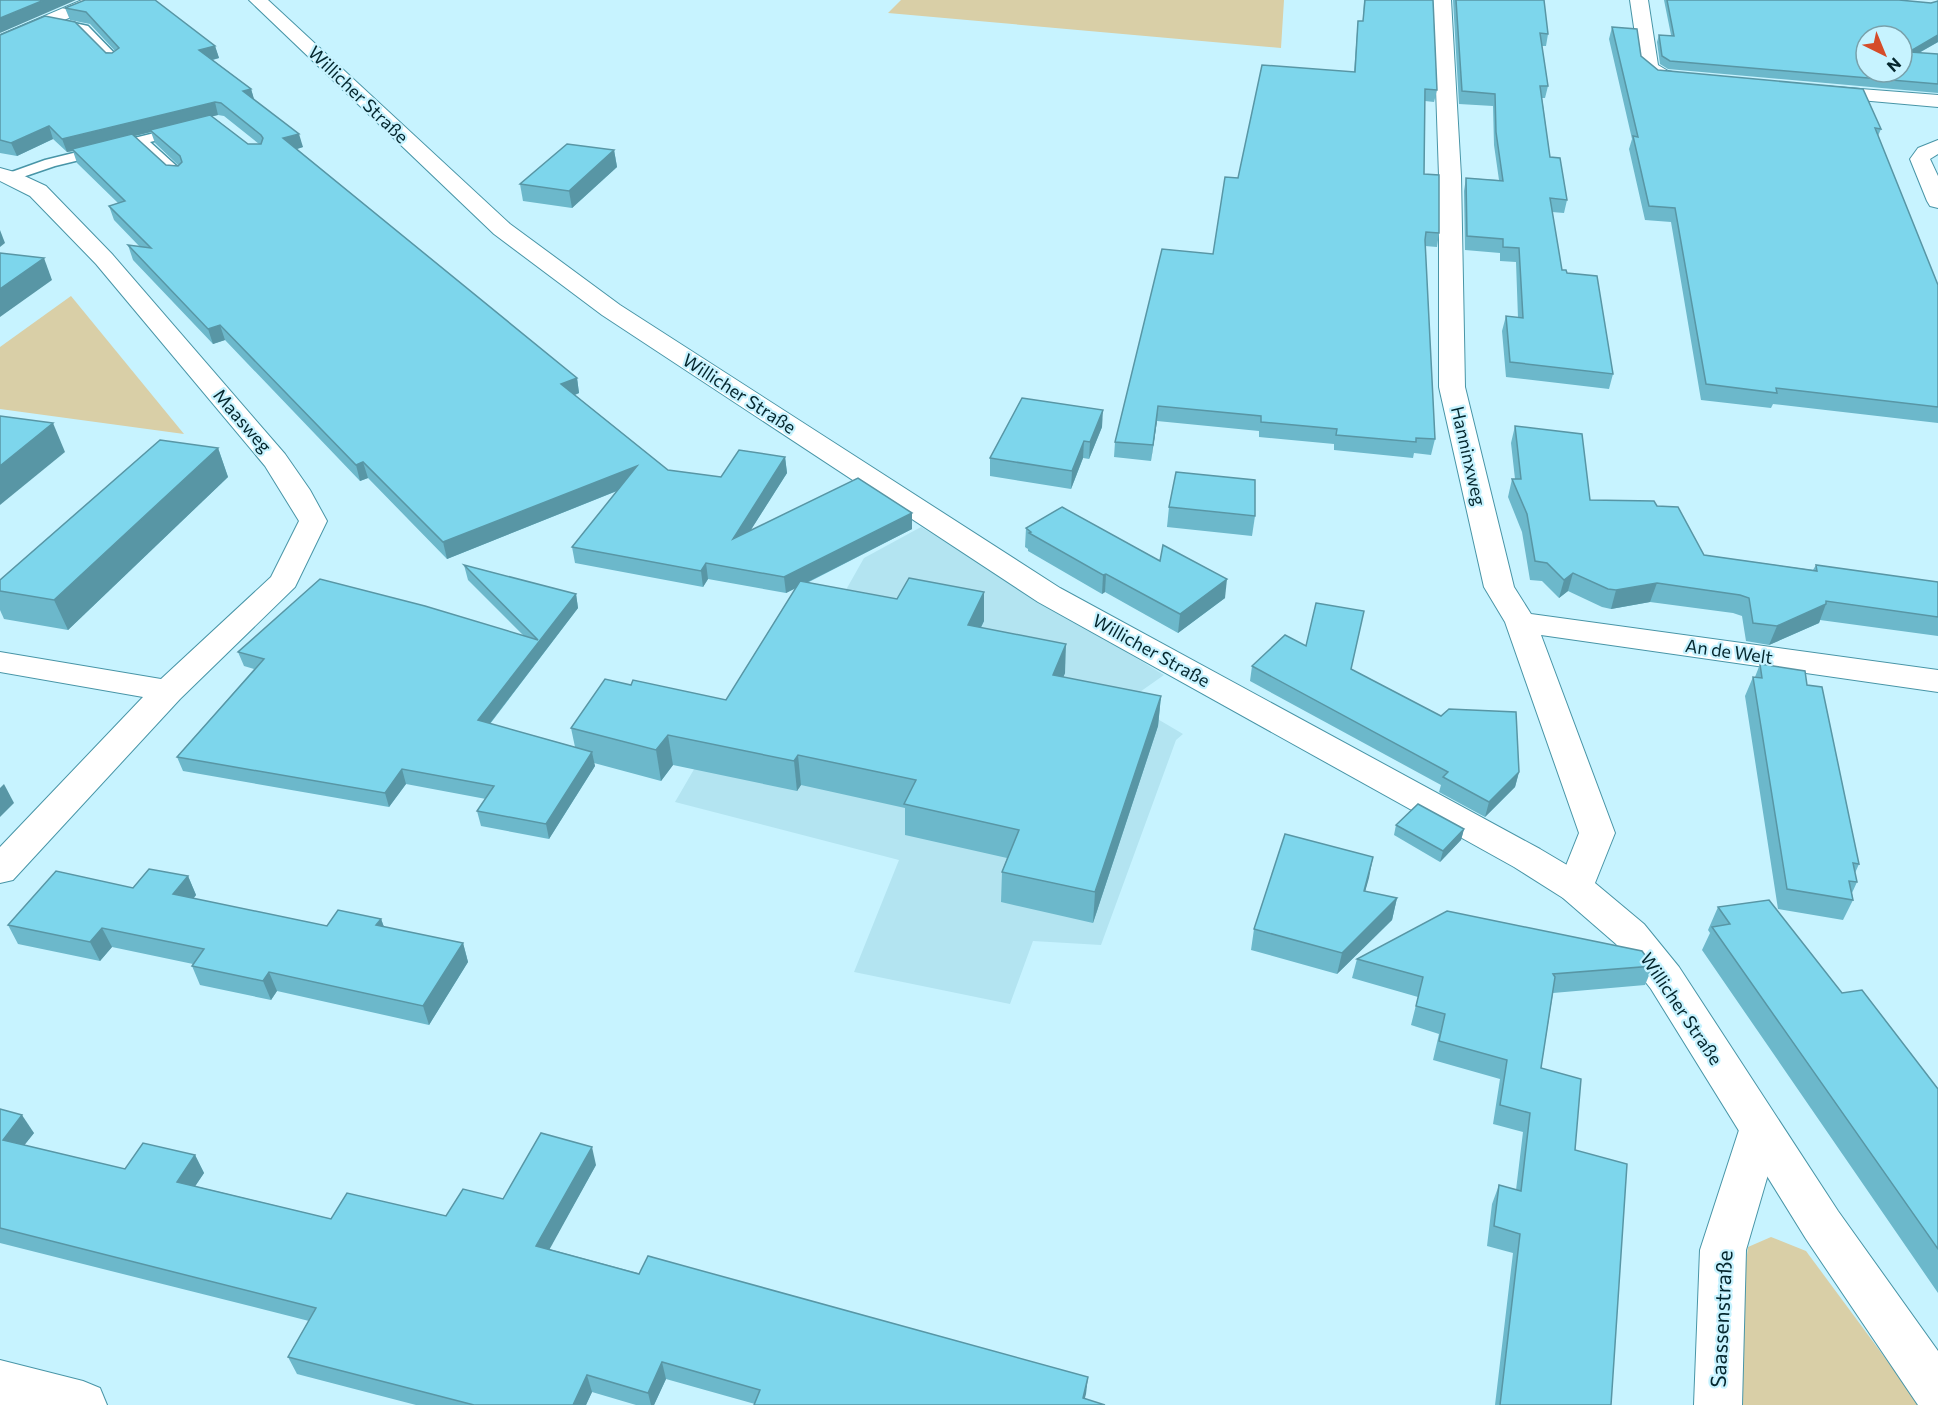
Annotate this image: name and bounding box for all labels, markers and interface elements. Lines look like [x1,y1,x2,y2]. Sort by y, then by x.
north arrow [1854,24,1914,84]
street label: Willicher Straße [304,41,413,148]
text: N [1884,54,1905,76]
street label: Willicher Straße [679,348,800,438]
street label: Maasweg [209,384,277,457]
street label: Hanninxweg [1447,404,1491,508]
street label: Willicher Straße [1089,609,1214,691]
street label: An de Welt [1684,634,1774,668]
street label: Willicher Straße [1636,948,1727,1069]
street label: Saassenstraße [1704,1250,1737,1388]

